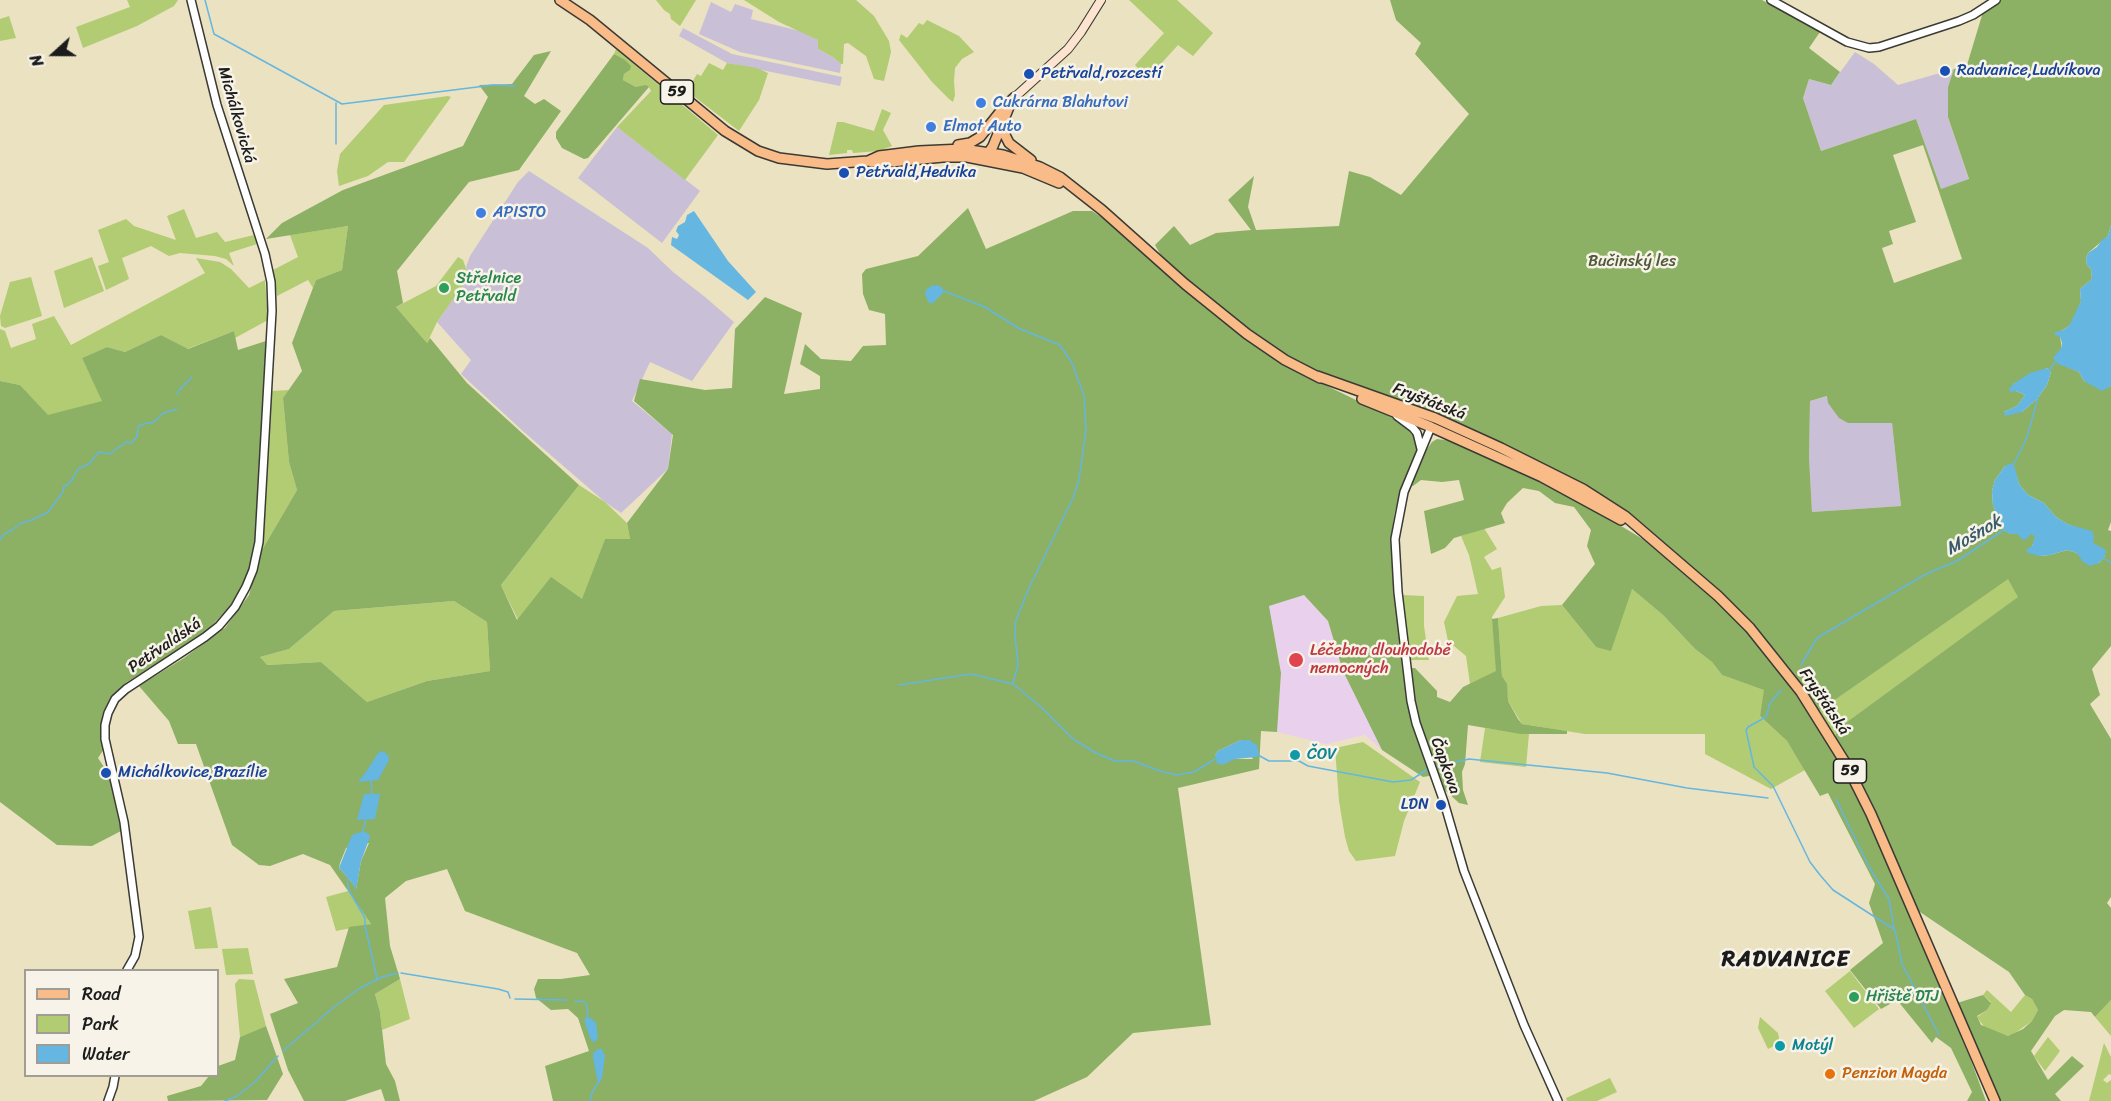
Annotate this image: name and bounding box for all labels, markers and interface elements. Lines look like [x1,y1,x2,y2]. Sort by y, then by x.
north arrow [24,24,84,84]
text: N [21,50,52,71]
place label: Radvanice,Ludvíkova [1957,61,2100,81]
place label: Petřvald,rozcestí [1041,64,1162,84]
marker: Radvanice,Ludvíkova [1938,64,1952,78]
street label: Michálkovická [213,65,259,165]
marker: Petřvald,rozcestí [1022,67,1036,81]
road number: 59 [660,80,694,104]
place label: Cukrárna Blahutovi [993,93,1128,113]
marker: Cukrárna Blahutovi [974,96,988,110]
place label: Elmot Auto [943,117,1022,137]
marker: Elmot Auto [924,120,938,134]
place label: Petřvald,Hedvika [856,163,976,183]
marker: Petřvald,Hedvika [837,166,851,180]
place label: APISTO [493,203,546,223]
marker: APISTO [474,206,488,220]
park label: Bučinský les [1588,252,1676,272]
place label: Střelnice Petřvald [456,269,521,307]
marker: Střelnice Petřvald [437,281,451,295]
street label: Fryštátská [1390,379,1468,425]
water label: Mošnok [1942,512,2006,560]
street label: Petřvaldská [125,615,205,677]
place label: Léčebna dlouhodobě nemocných [1310,641,1451,679]
marker: Léčebna dlouhodobě nemocných [1287,651,1305,669]
street label: Fryštátská [1795,665,1853,739]
street label: Čapkova [1426,735,1464,797]
place label: ČOV [1307,745,1337,765]
marker: ČOV [1288,748,1302,762]
road number: 59 [1834,759,1866,783]
place label: Michálkovice,Brazílie [118,763,267,783]
marker: Michálkovice,Brazílie [99,766,113,780]
place label: LDN [1401,795,1429,815]
marker: LDN [1434,798,1448,812]
district label: RADVANICE [1721,947,1851,973]
legend [24,969,219,1077]
text: Road [82,978,121,1010]
place label: Hřiště DTJ [1866,987,1939,1007]
marker: Hřiště DTJ [1847,990,1861,1004]
text: Park [82,1008,119,1040]
place label: Motýl [1792,1036,1833,1056]
text: Water [82,1038,129,1070]
marker: Motýl [1773,1039,1787,1053]
place label: Penzion Magda [1842,1064,1947,1084]
marker: Penzion Magda [1823,1067,1837,1081]

